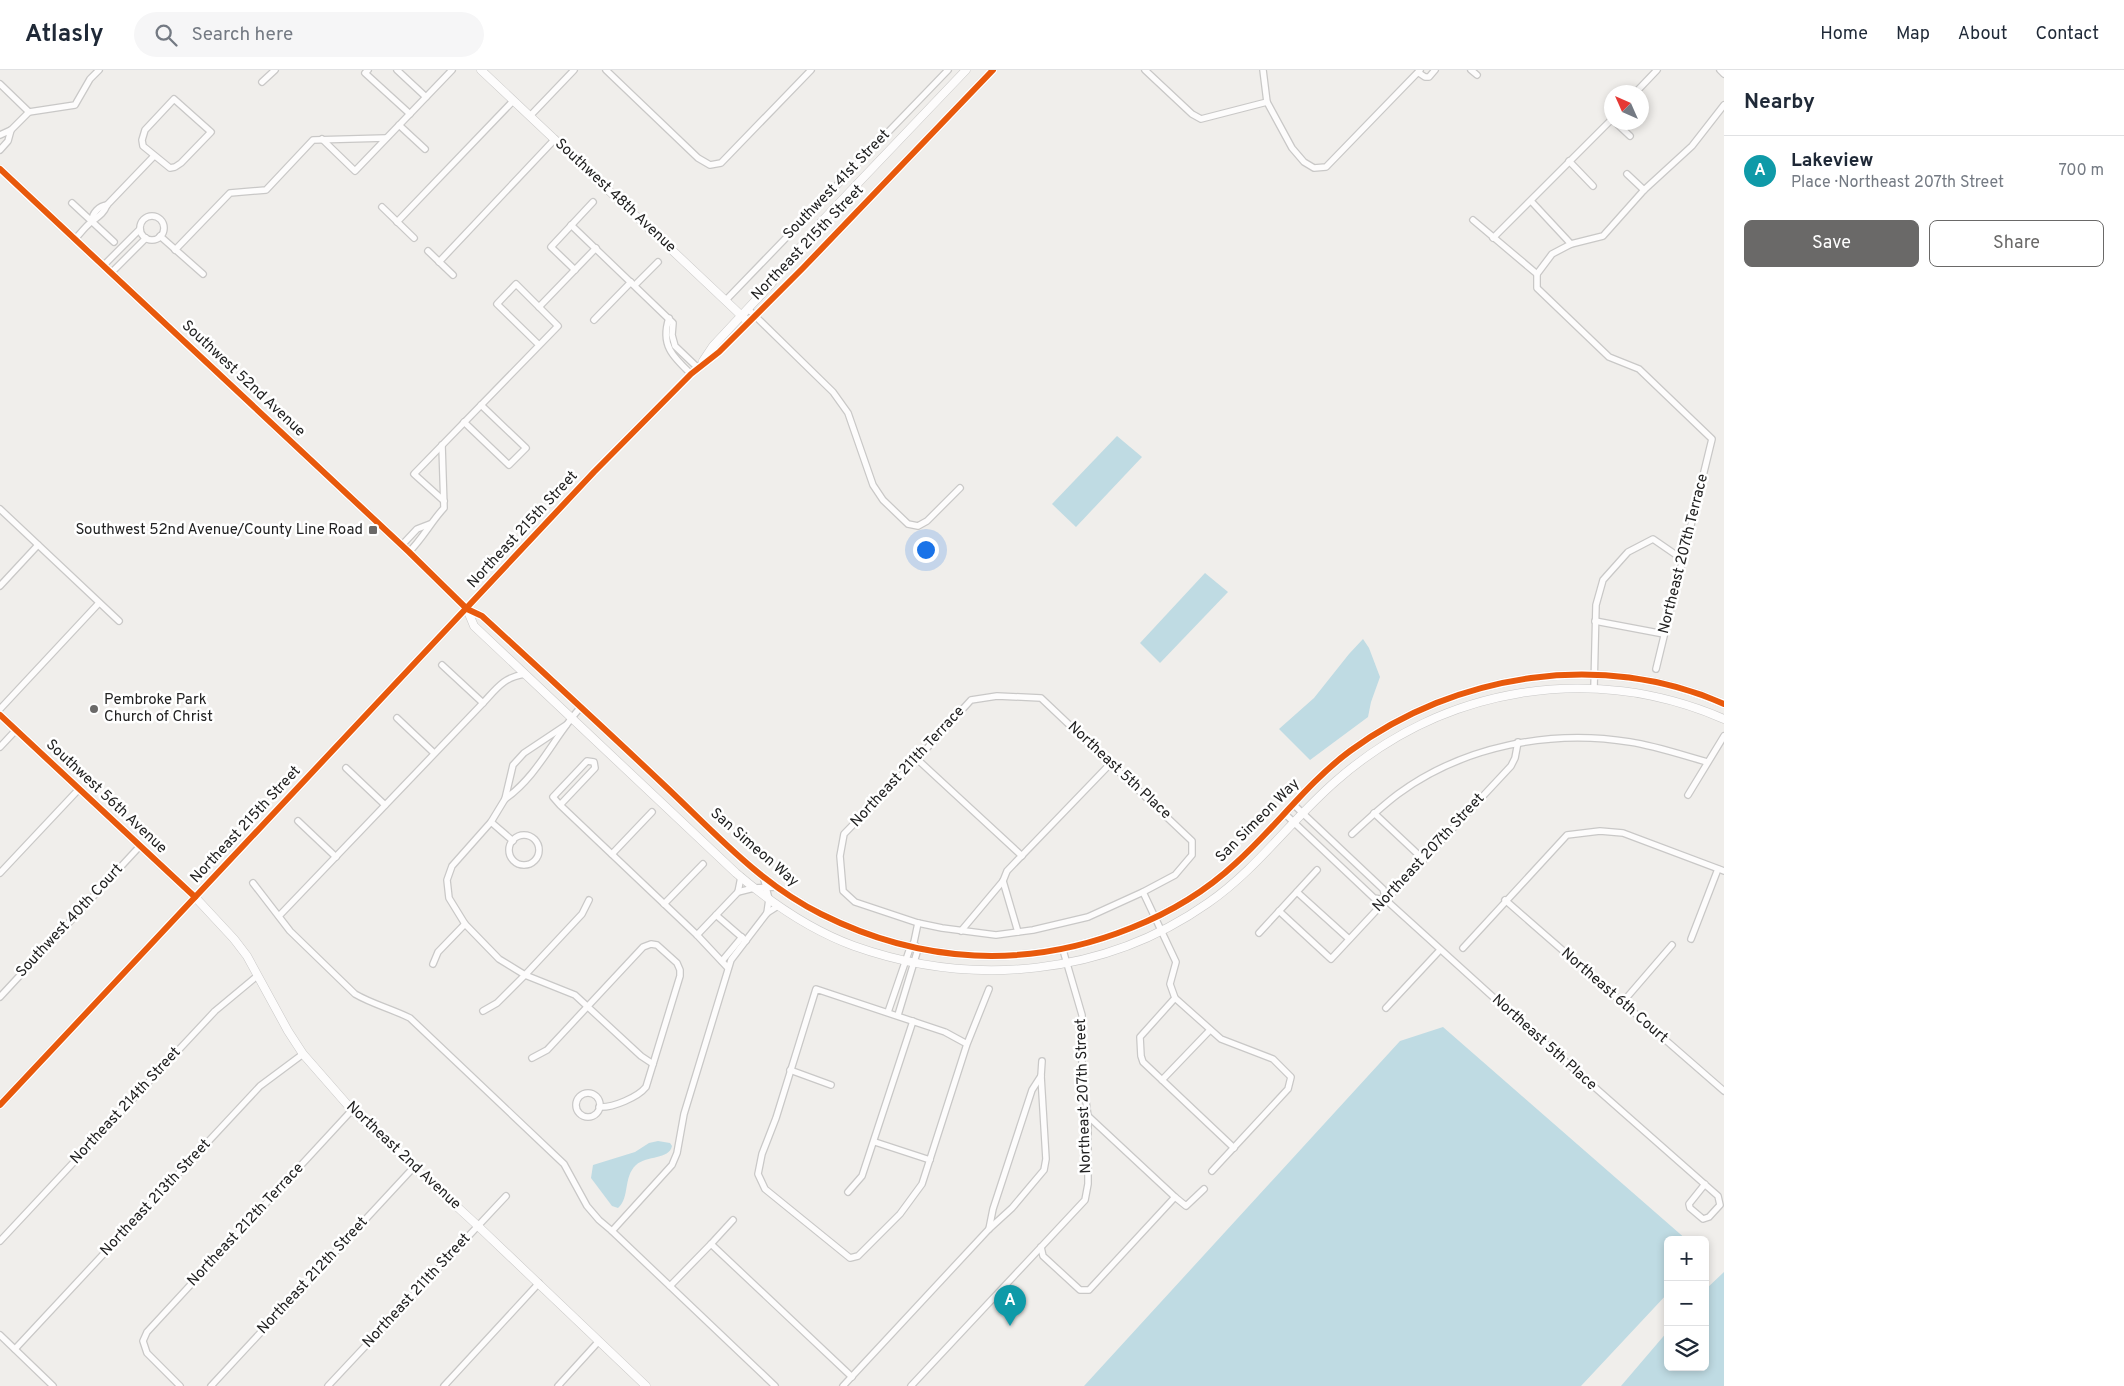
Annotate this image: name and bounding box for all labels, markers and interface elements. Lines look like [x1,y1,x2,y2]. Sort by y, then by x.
search box [134,12,484,57]
text: Atlasly [25,20,104,50]
icon: search [152,21,180,49]
text: Search here [192,23,293,47]
text: Home [1820,23,1868,46]
text: Map [1896,23,1930,46]
text: About [1958,23,2007,46]
text: Contact [2035,23,2099,46]
north arrow [1604,85,1649,130]
text: Nearby [1744,89,1815,116]
street label: Southwest 41st Street [780,126,894,244]
street label: Southwest 48th Avenue [550,135,680,257]
text: Lakeview [1791,149,1873,173]
text: A [1754,161,1766,181]
text: 700 m [2058,161,2104,181]
text: Place · Northeast 207th Street [1791,173,2004,193]
street label: Northeast 215th Street [748,181,868,305]
button: Save [1744,220,1919,267]
button: Share [1929,220,2104,267]
street label: Southwest 52nd Avenue [177,317,309,441]
street label: Northeast 215th Street [464,467,582,593]
street label: Northeast 207th Terrace [1655,472,1713,636]
place label: Southwest 52nd Avenue/County Line Road [75,521,363,540]
marker: Southwest 52nd Avenue/County Line Road [367,524,379,536]
your location [913,537,939,563]
place label: Pembroke Park Church of Christ [104,691,213,727]
street label: Northeast 211th Terrace [847,702,969,832]
marker: Pembroke Park Church of Christ [88,703,100,715]
street label: Northeast 5th Place [1063,718,1175,824]
street label: Southwest 56th Avenue [41,736,171,858]
street label: Northeast 215th Street [187,762,305,888]
street label: San Simeon Way [1212,775,1304,867]
street label: Northeast 207th Street [1369,790,1489,916]
street label: San Simeon Way [706,804,802,892]
street label: Southwest 40th Court [12,860,128,982]
street label: Northeast 6th Court [1557,944,1671,1048]
street label: Northeast 5th Place [1488,991,1600,1095]
street label: Northeast 207th Street [1072,1018,1096,1174]
street label: Northeast 214th Street [67,1043,185,1169]
street label: Northeast 2nd Avenue [342,1098,464,1214]
street label: Northeast 213th Street [97,1136,215,1260]
street label: Northeast 212th Terrace [184,1159,308,1291]
street label: Northeast 212th Street [254,1213,372,1339]
street label: Northeast 211th Street [359,1230,475,1352]
map controls [1664,1236,1709,1371]
button: + [1664,1236,1709,1281]
button: − [1664,1281,1709,1326]
pin: A [994,1285,1026,1326]
button: layers [1664,1326,1709,1371]

